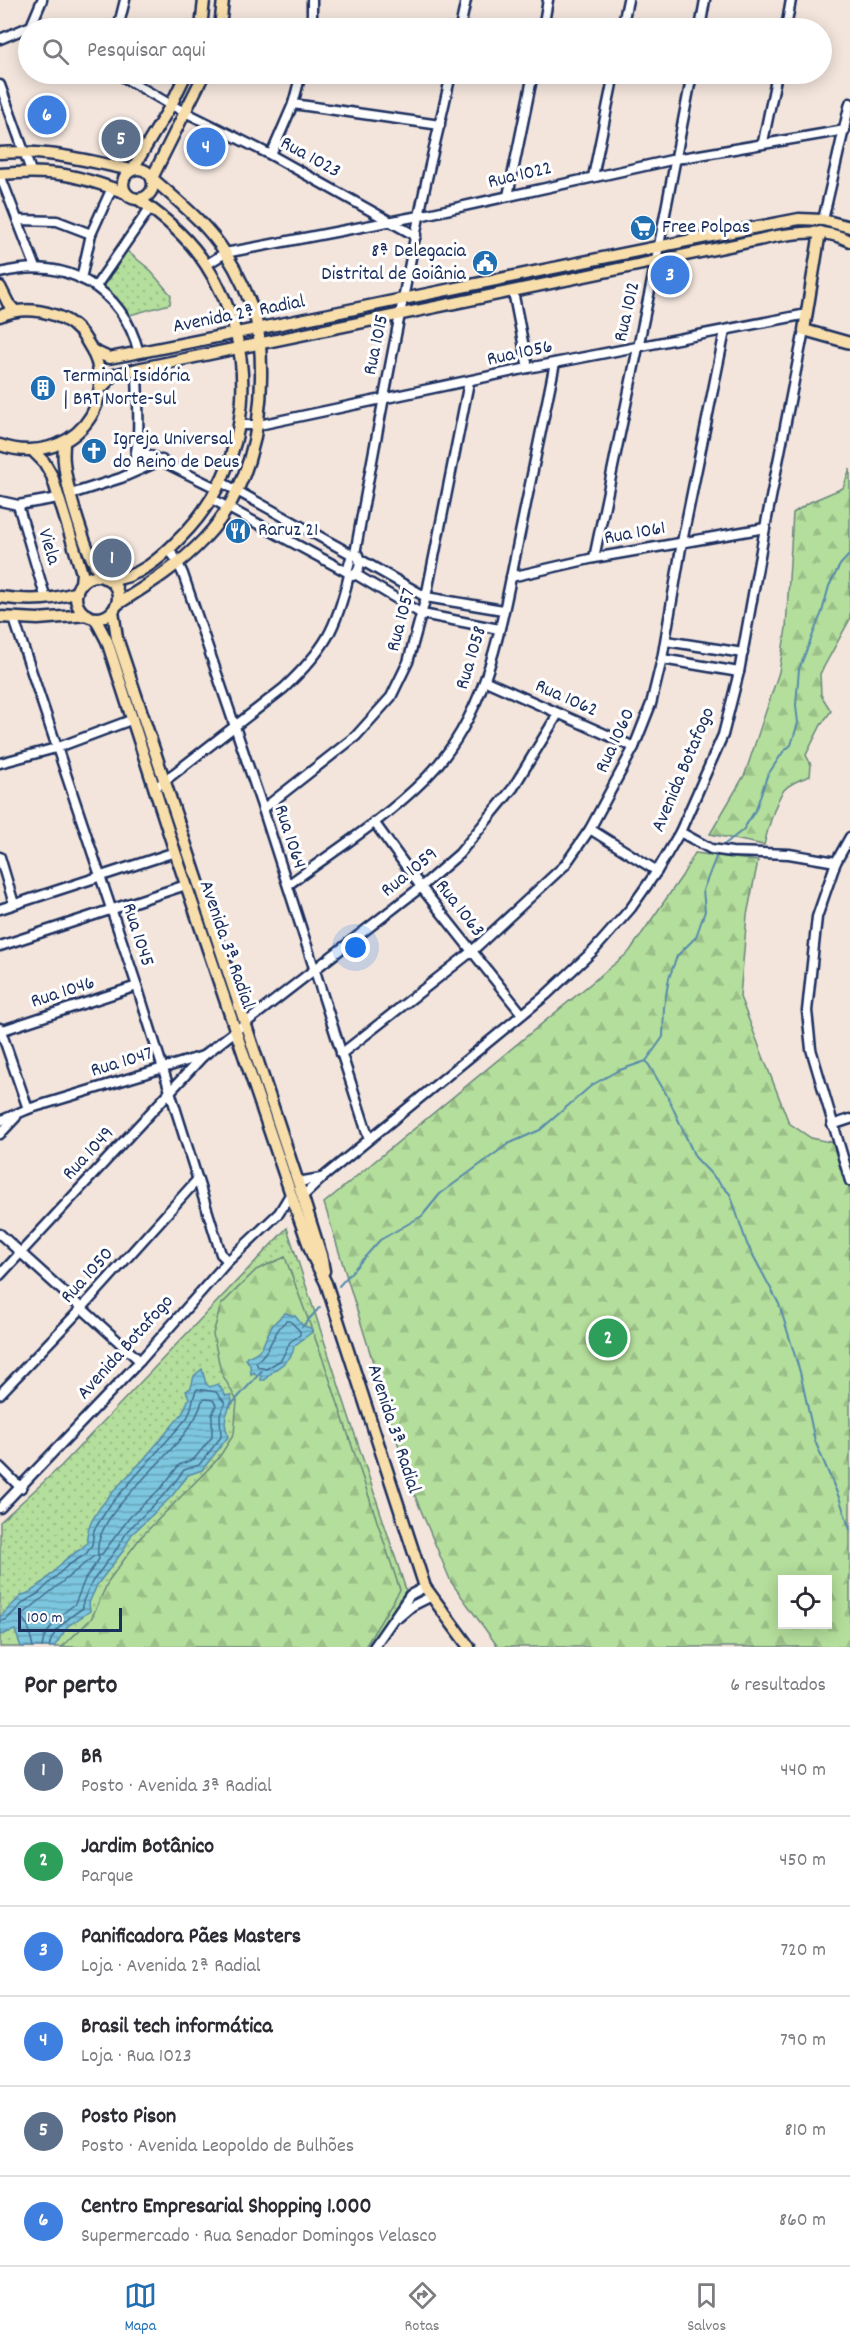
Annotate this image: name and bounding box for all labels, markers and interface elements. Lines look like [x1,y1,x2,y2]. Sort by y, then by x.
search box [18,18,832,84]
icon: search [39,35,72,68]
text: Pesquisar aqui [87,36,206,67]
pin: 6 [28,92,66,138]
pin: 5 [102,116,140,162]
pin: 4 [186,124,226,170]
street label: Rua 1023 [275,130,345,186]
street label: Rua 1022 [485,155,555,197]
supermarket icon: Free Polpas [628,213,658,243]
place label: Free Polpas [662,214,750,242]
place label: 8ª Delegacia Distrital de Goiânia [321,238,467,289]
public building icon: 8ª Delegacia Distrital de Goiânia [470,248,500,278]
pin: 3 [650,252,690,298]
street label: Rua 1012 [608,279,648,345]
street label: Avenida 2ª Radial [171,288,308,342]
street label: Rua 1015 [357,312,397,378]
street label: Rua 1056 [484,333,556,375]
place label: Terminal Isidória | BRT Norte-Sul [63,363,190,414]
building icon: Terminal Isidória | BRT Norte-Sul [28,373,58,403]
place label: Igreja Universal do Reino de Deus [113,426,240,477]
church icon: Igreja Universal do Reino de Deus [79,436,109,466]
street label: Rua 1061 [602,515,668,553]
restaurant icon: Raruz 21 [223,516,253,546]
place label: Raruz 21 [258,517,318,545]
street label: Viela [29,526,67,569]
pin: 1 [92,536,132,580]
street label: Rua 1057 [380,585,424,655]
street label: Rua 1058 [449,623,495,693]
street label: Rua 1062 [530,673,602,725]
street label: Avenida Botafogo [645,703,723,837]
street label: Rua 1060 [589,704,643,778]
street label: Rua 1064 [266,801,312,873]
street label: Rua 1059 [376,841,444,905]
street label: Rua 1063 [428,874,490,944]
street label: Avenida 3ª Radial [191,877,261,1013]
street label: Rua 1045 [114,900,160,970]
your location [341,933,370,962]
street label: Rua 1046 [27,970,99,1016]
street label: Rua 1047 [88,1040,156,1086]
street label: Rua 1049 [57,1121,121,1187]
street label: Rua 1050 [55,1241,121,1311]
street label: Avenida Botafogo [71,1289,181,1407]
pin: 2 [588,1316,628,1360]
street label: Avenida 3ª Radial [359,1361,427,1497]
map controls [778,1575,832,1629]
button: locate [778,1575,832,1629]
scale bar [18,1605,122,1632]
text: 100 m [27,1607,63,1630]
text: Por perto [24,1668,117,1705]
text: 6 resultados [730,1672,826,1700]
text: BR [81,1742,102,1773]
text: 1 [41,1757,46,1785]
text: 440 m [780,1757,826,1785]
text: Posto · Avenida 3ª Radial [81,1773,272,1801]
text: Jardim Botânico [81,1832,214,1863]
text: 2 [39,1847,48,1875]
text: 450 m [779,1847,826,1875]
text: Parque [81,1863,133,1891]
text: Panificadora Pães Masters [81,1922,301,1953]
text: 3 [39,1937,48,1965]
text: 720 m [780,1937,826,1965]
text: Loja · Avenida 2ª Radial [81,1953,261,1981]
text: Brasil tech informática [81,2012,273,2043]
text: 4 [39,2027,48,2055]
text: 790 m [780,2027,826,2055]
text: Loja · Rua 1023 [81,2043,192,2071]
text: Posto Pison [81,2102,176,2133]
text: 5 [39,2117,48,2145]
text: 810 m [784,2117,826,2145]
text: Posto · Avenida Leopoldo de Bulhões [81,2133,354,2161]
text: Centro Empresarial Shopping 1.000 [81,2192,371,2223]
text: 6 [39,2207,48,2235]
text: 860 m [779,2207,826,2235]
text: Supermercado · Rua Senador Domingos Velasco [81,2223,437,2251]
tab: Mapa [124,2279,157,2338]
tab: Rotas [405,2279,440,2338]
tab: Salvos [687,2279,726,2338]

